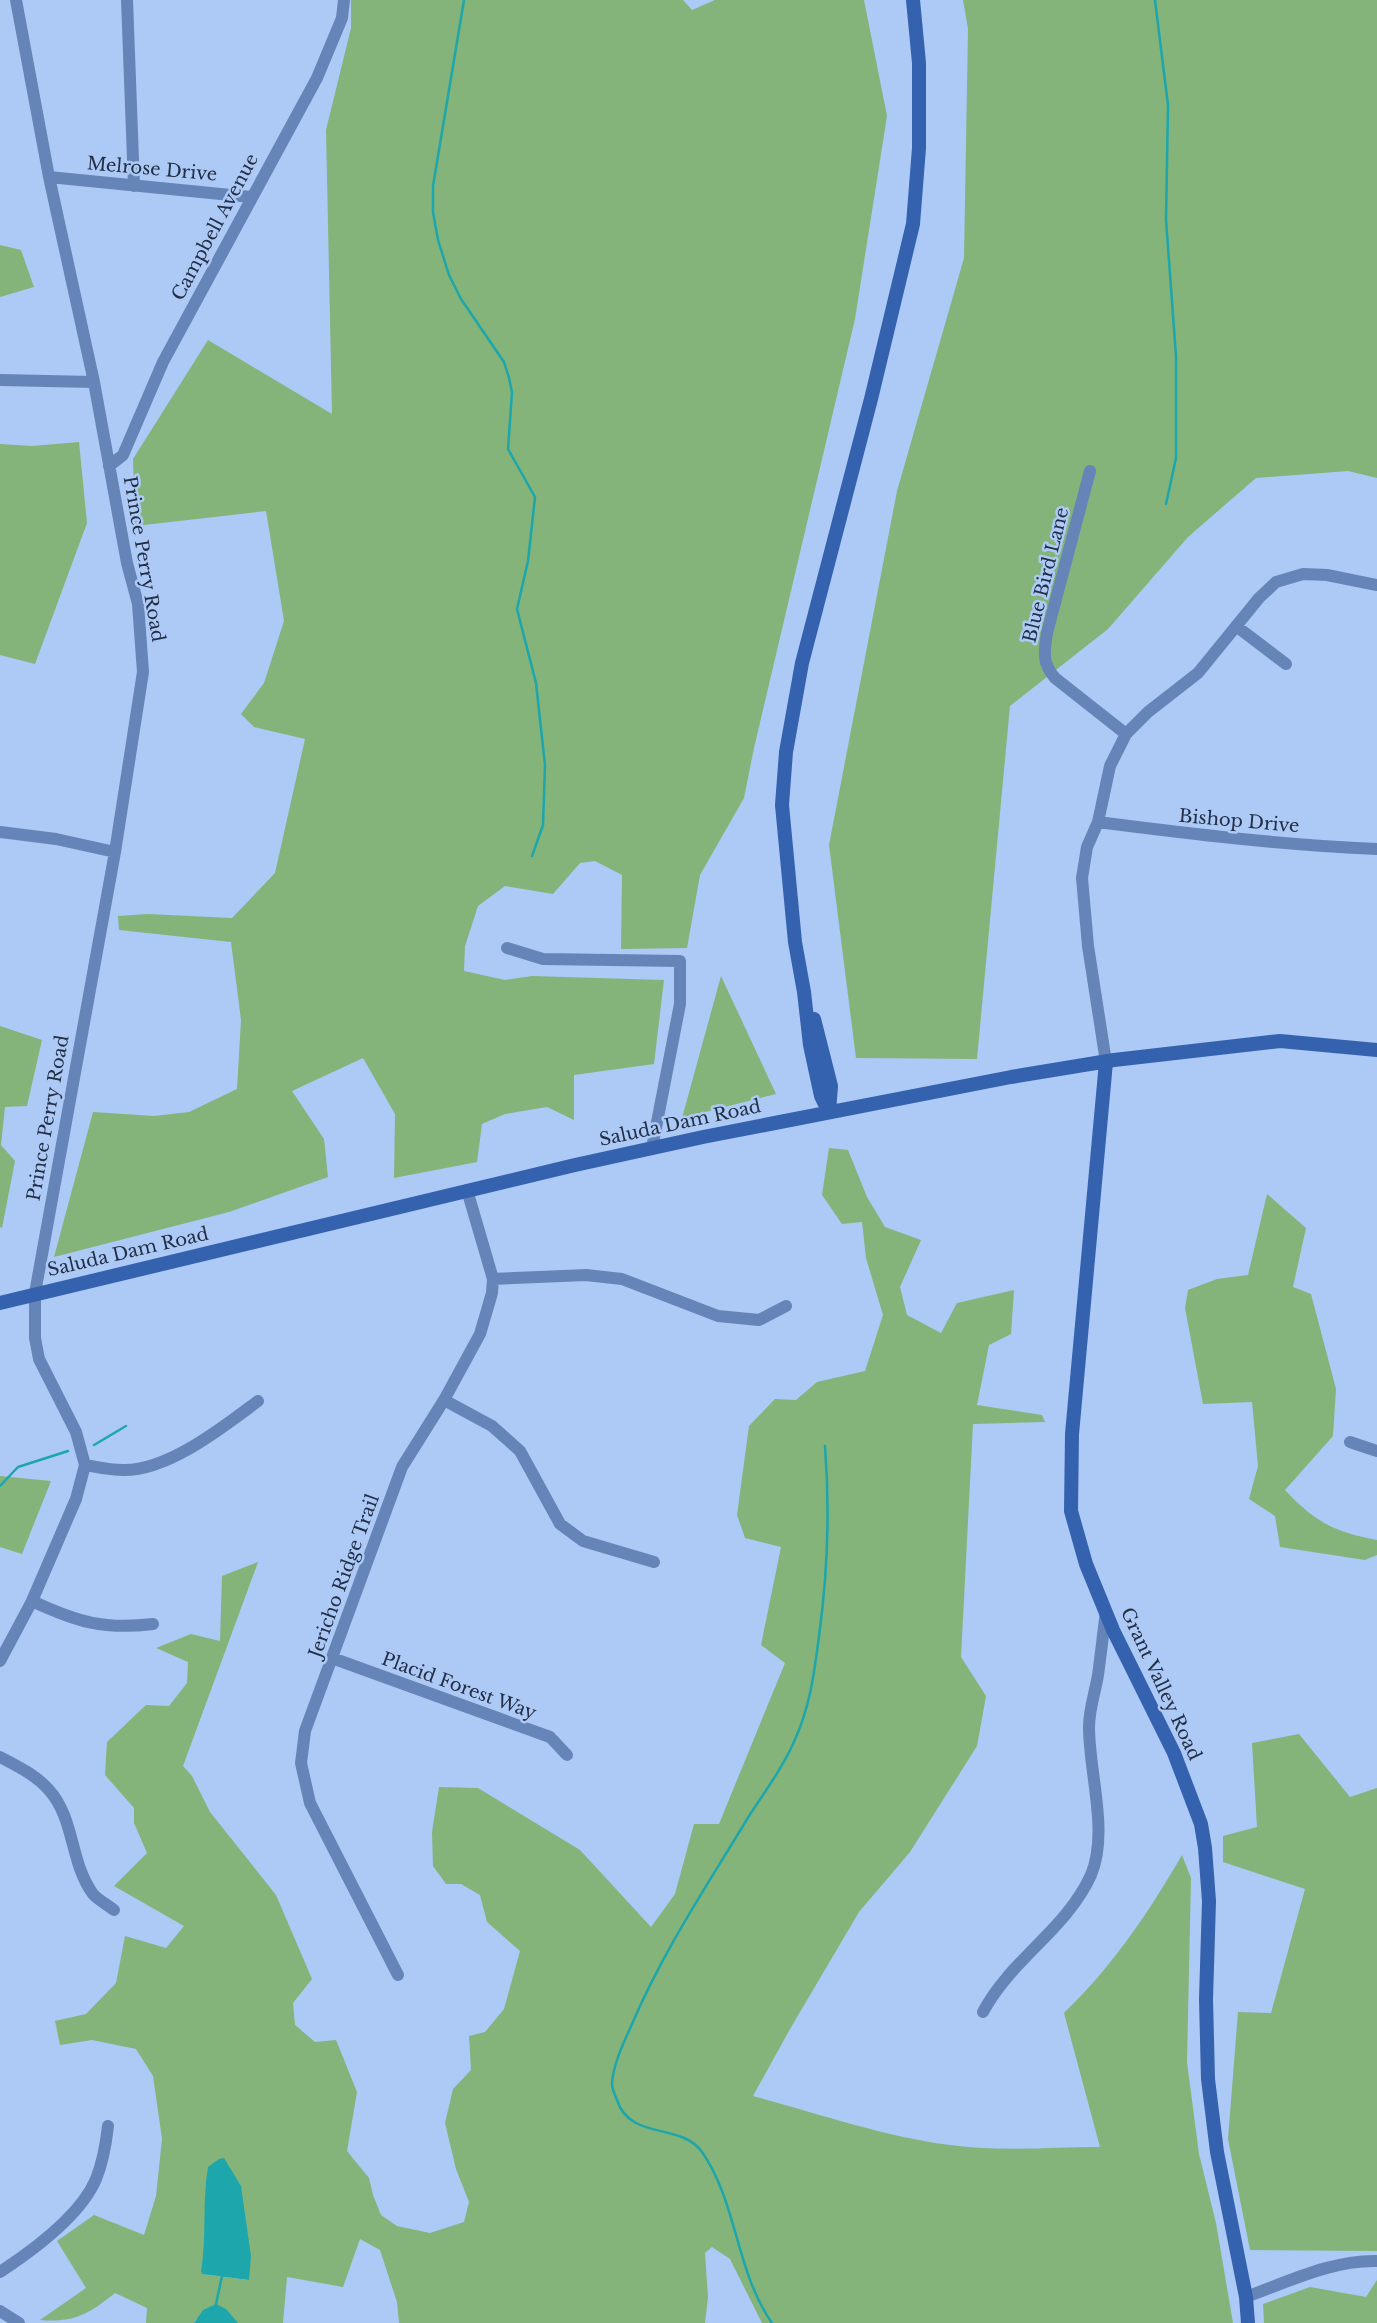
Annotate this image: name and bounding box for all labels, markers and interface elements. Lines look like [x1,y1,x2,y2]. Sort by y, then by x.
street label: Campbell Avenue [167,150,263,304]
street label: Melrose Drive [86,152,218,186]
street label: Prince Perry Road [119,474,169,644]
street label: Blue Bird Lane [1019,505,1073,645]
street label: Bishop Drive [1178,805,1300,837]
street label: Prince Perry Road [23,1033,73,1203]
street label: Saluda Dam Road [597,1095,763,1151]
street label: Saluda Dam Road [45,1223,211,1281]
street label: Jericho Ridge Trail [303,1491,384,1663]
street label: Grant Valley Road [1116,1604,1206,1764]
street label: Placid Forest Way [379,1648,540,1724]

